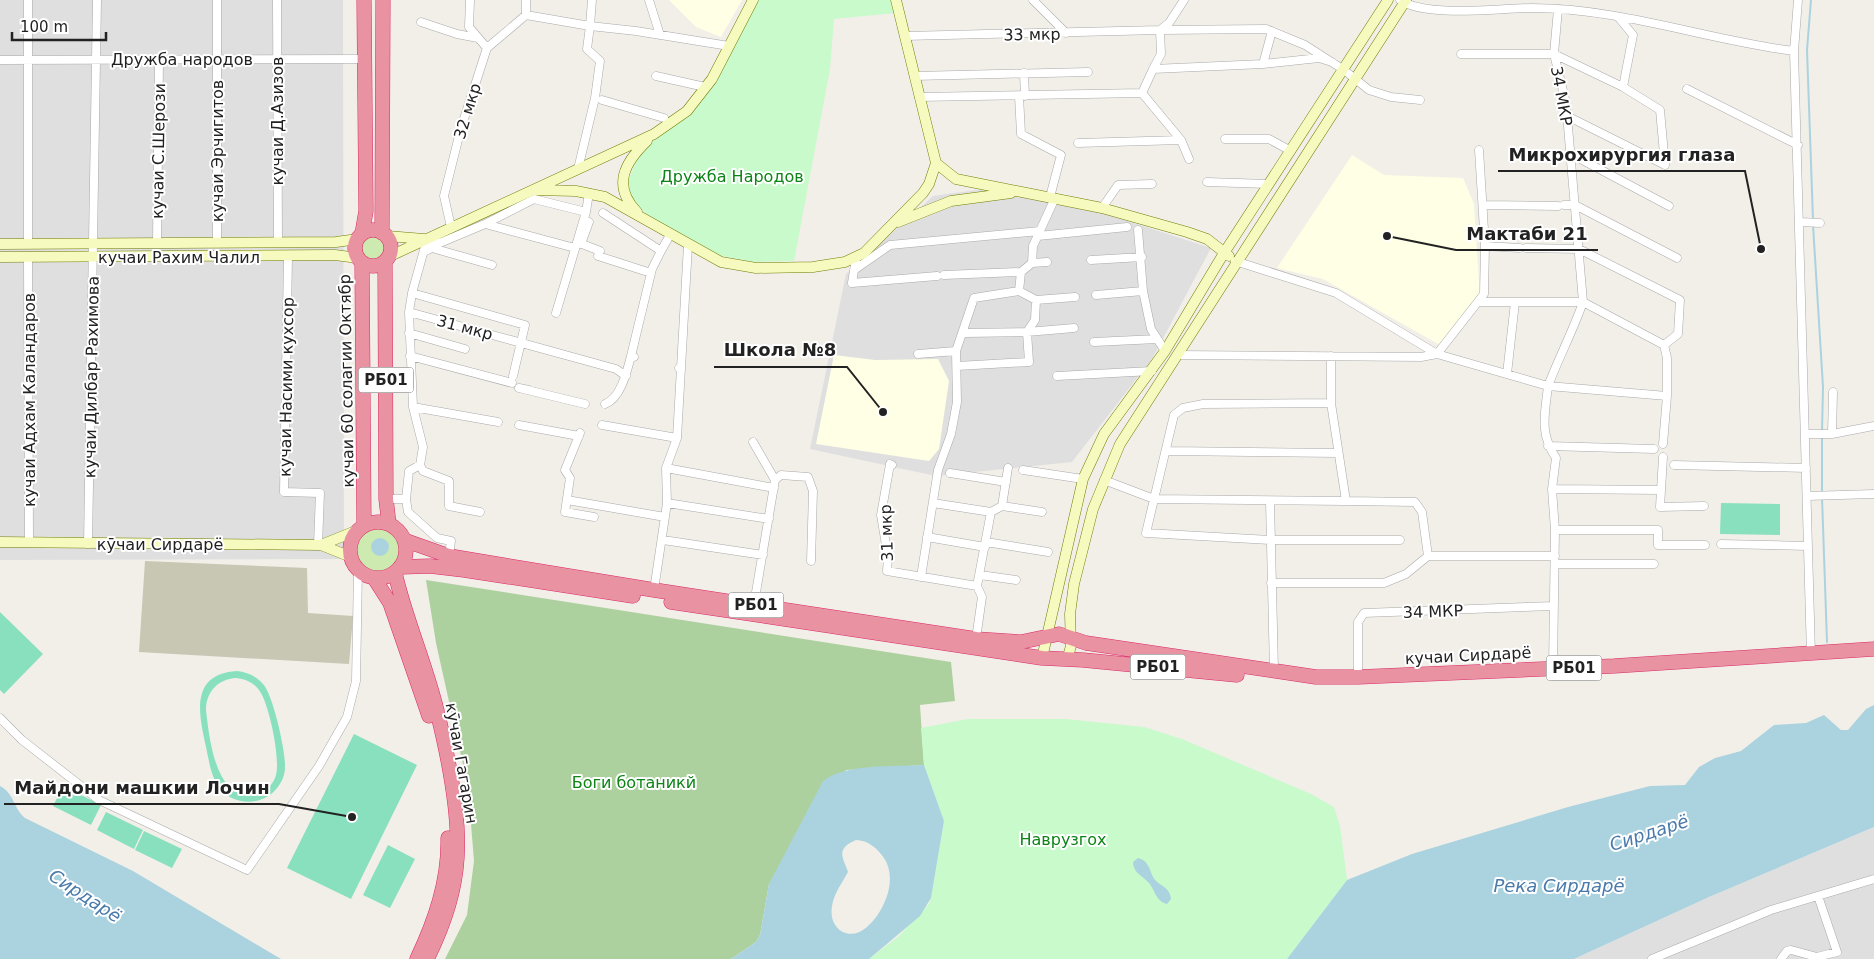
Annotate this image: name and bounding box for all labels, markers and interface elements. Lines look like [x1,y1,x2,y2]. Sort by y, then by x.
scale bar [12,10,106,42]
text: 100 m [20,18,68,36]
street label: 33 мкр [1003,25,1061,44]
street label: Дружба народов [111,50,253,69]
street label: кучаи Д.Азизов [268,56,287,186]
street label: 34 МКР [1547,65,1576,128]
street label: кучаи Эрчигитов [208,80,227,222]
street label: 32 мкр [450,81,485,141]
street label: кучаи С.Шерози [148,83,169,219]
callout: Микрохирургия глаза [1498,138,1745,171]
text: Микрохирургия глаза [1509,144,1735,165]
park label: Дружба Народов [660,167,804,186]
callout: Мактаби 21 [1456,217,1598,250]
text: Мактаби 21 [1466,223,1588,244]
street label: кучаи Рахим Чалил [98,248,260,267]
street label: кучаи 60 солагии Октябр [335,274,358,488]
street label: кучаи Дилбар Рахимова [80,276,103,478]
street label: кучаи Адхам Каландаров [20,293,39,507]
street label: кучаи Насими кухсор [275,297,298,477]
street label: 31 мкр [435,311,495,344]
callout: Школа №8 [714,334,847,367]
text: Школа №8 [724,339,836,360]
road number: РБ01 [358,368,414,392]
street label: 31 мкр [876,504,897,562]
street label: кӯчаи Сирдарё [97,535,223,554]
road number: РБ01 [728,592,784,618]
street label: 34 МКР [1403,601,1464,622]
street label: кучаи Сирдарё [1404,643,1532,668]
road number: РБ01 [1130,654,1186,680]
road number: РБ01 [1546,656,1602,680]
street label: кӯчаи Гагарин [442,701,482,825]
callout: Майдони машкии Лочин [4,771,279,804]
park label: Боги ботаникй [572,773,696,792]
text: Майдони машкии Лочин [14,777,270,798]
water label: Сирдарё [1607,810,1691,855]
park label: Наврузгох [1019,830,1107,849]
water label: Сирдарё [45,865,125,927]
water label: Река Сирдарё [1493,875,1625,896]

